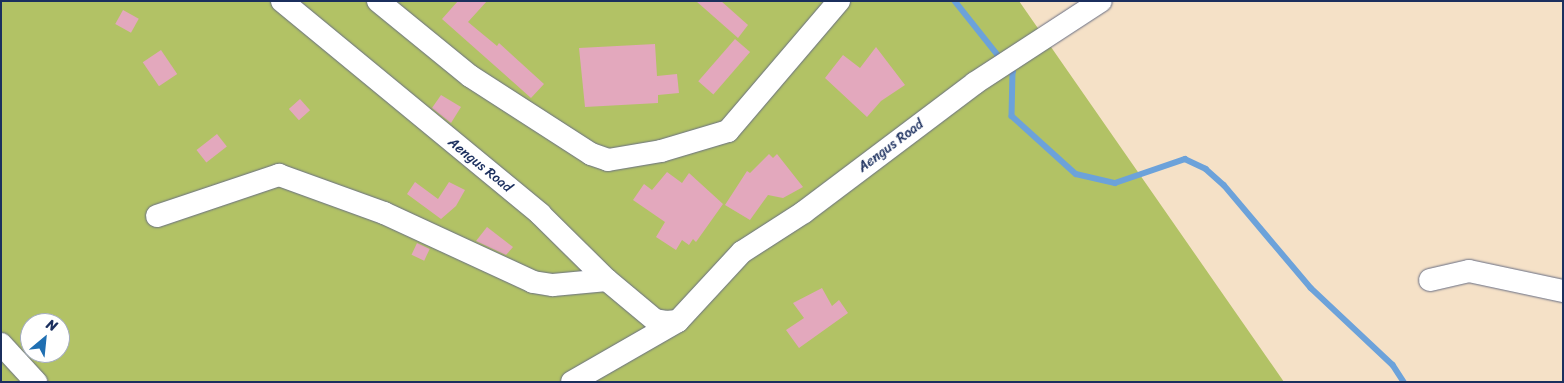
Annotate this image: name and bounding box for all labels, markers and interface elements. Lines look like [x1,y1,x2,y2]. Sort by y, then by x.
street label: Aengus Road [855,116,927,176]
street label: Aengus Road [444,134,516,196]
text: N [42,312,62,339]
north arrow [20,313,70,363]

